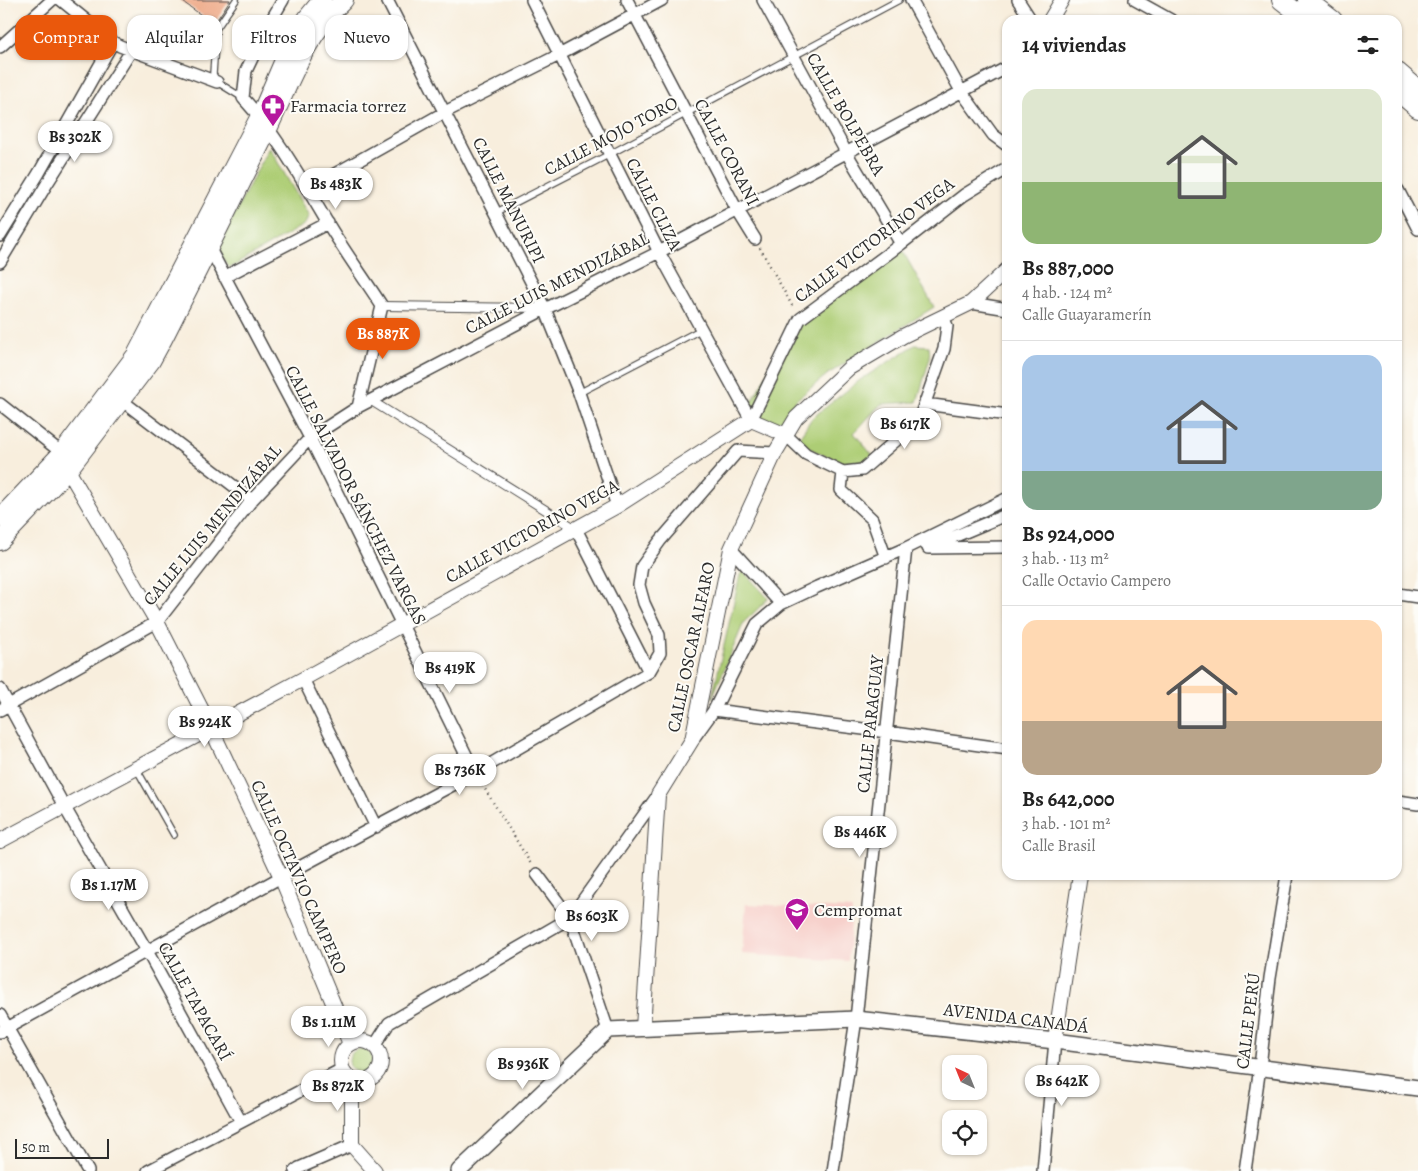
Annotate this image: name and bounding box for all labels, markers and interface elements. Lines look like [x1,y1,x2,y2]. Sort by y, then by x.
chip: Comprar [15,15,117,60]
chip: Alquilar [127,15,222,60]
chip: Filtros [232,15,315,60]
chip: Nuevo [325,15,408,60]
text: 14 viviendas [1022,31,1126,59]
icon: filters [1354,31,1382,59]
street label: CALLE BOLPEBRA [801,48,891,180]
street label: CALLE MOJO TORO [540,91,682,181]
pharmacy icon: Farmacia torrez [260,93,286,127]
place label: Farmacia torrez [290,94,407,118]
street label: CALLE CORANI [689,94,765,210]
pin: Bs 302K [29,120,121,163]
icon: home [1157,122,1247,212]
text: Bs 302K [49,126,101,148]
street label: CALLE MANURIPI [467,133,551,267]
street label: CALLE CLIZA [620,154,688,255]
pin: Bs 483K [290,168,382,210]
street label: CALLE VICTORINO VEGA [789,172,959,308]
text: Bs 483K [310,173,362,195]
street label: CALLE LUIS MENDIZÁBAL [461,226,654,340]
text: Bs 887,000 [1022,254,1114,282]
text: 4 hab. · 124 m² [1022,282,1112,304]
text: Calle Guayaramerín [1022,304,1151,326]
pin: Bs 887K [337,318,429,360]
text: Bs 887K [357,323,409,345]
street label: CALLE SALVADOR SÁNCHEZ VARGAS [280,361,432,629]
icon: home [1157,387,1247,477]
pin: Bs 617K [859,408,951,450]
text: Bs 617K [880,413,930,435]
street label: CALLE LUIS MENDIZÁBAL [137,439,287,611]
street label: CALLE VICTORINO VEGA [441,473,623,589]
text: Bs 924,000 [1022,520,1114,548]
text: 3 hab. · 113 m² [1022,548,1109,570]
street label: CALLE OSCAR ALFARO [661,559,721,735]
text: Calle Octavio Campero [1022,570,1171,592]
pin: Bs 419K [404,652,496,694]
icon: home [1157,652,1247,742]
street label: CALLE PARAGUAY [851,653,889,794]
text: Bs 419K [425,657,475,679]
pin: Bs 924K [159,706,251,748]
text: Bs 924K [179,711,231,733]
pin: Bs 736K [414,754,506,796]
text: Bs 736K [434,759,486,781]
street label: CALLE OCTAVIO CAMPERO [245,776,353,978]
text: Bs 642,000 [1022,785,1115,813]
text: 3 hab. · 101 m² [1022,813,1111,835]
pin: Bs 446K [814,816,906,858]
text: Bs 446K [834,821,886,843]
text: Calle Brasil [1022,835,1095,857]
pin: Bs 1.17M [57,868,161,911]
text: Bs 1.17M [81,874,137,896]
school or university icon: Cempromat [784,897,810,931]
place label: Cempromat [814,898,902,922]
pin: Bs 603K [546,900,638,942]
text: Bs 603K [566,905,618,927]
street label: CALLE TAPACARÍ [152,937,238,1065]
street label: CALLE PERÚ [1230,971,1266,1071]
street label: AVENIDA CANADÁ [941,997,1090,1039]
pin: Bs 1.11M [277,1006,381,1048]
text: Bs 1.11M [302,1011,356,1033]
pin: Bs 936K [477,1048,569,1090]
text: Bs 936K [497,1053,549,1075]
north arrow [942,1055,988,1100]
map controls [942,1055,987,1155]
pin: Bs 642K [1016,1064,1108,1107]
pin: Bs 872K [292,1070,384,1112]
text: Bs 642K [1036,1070,1088,1092]
text: Bs 872K [312,1075,364,1097]
button: locate [942,1110,987,1155]
scale bar [15,1136,109,1159]
text: 50 m [22,1138,50,1157]

